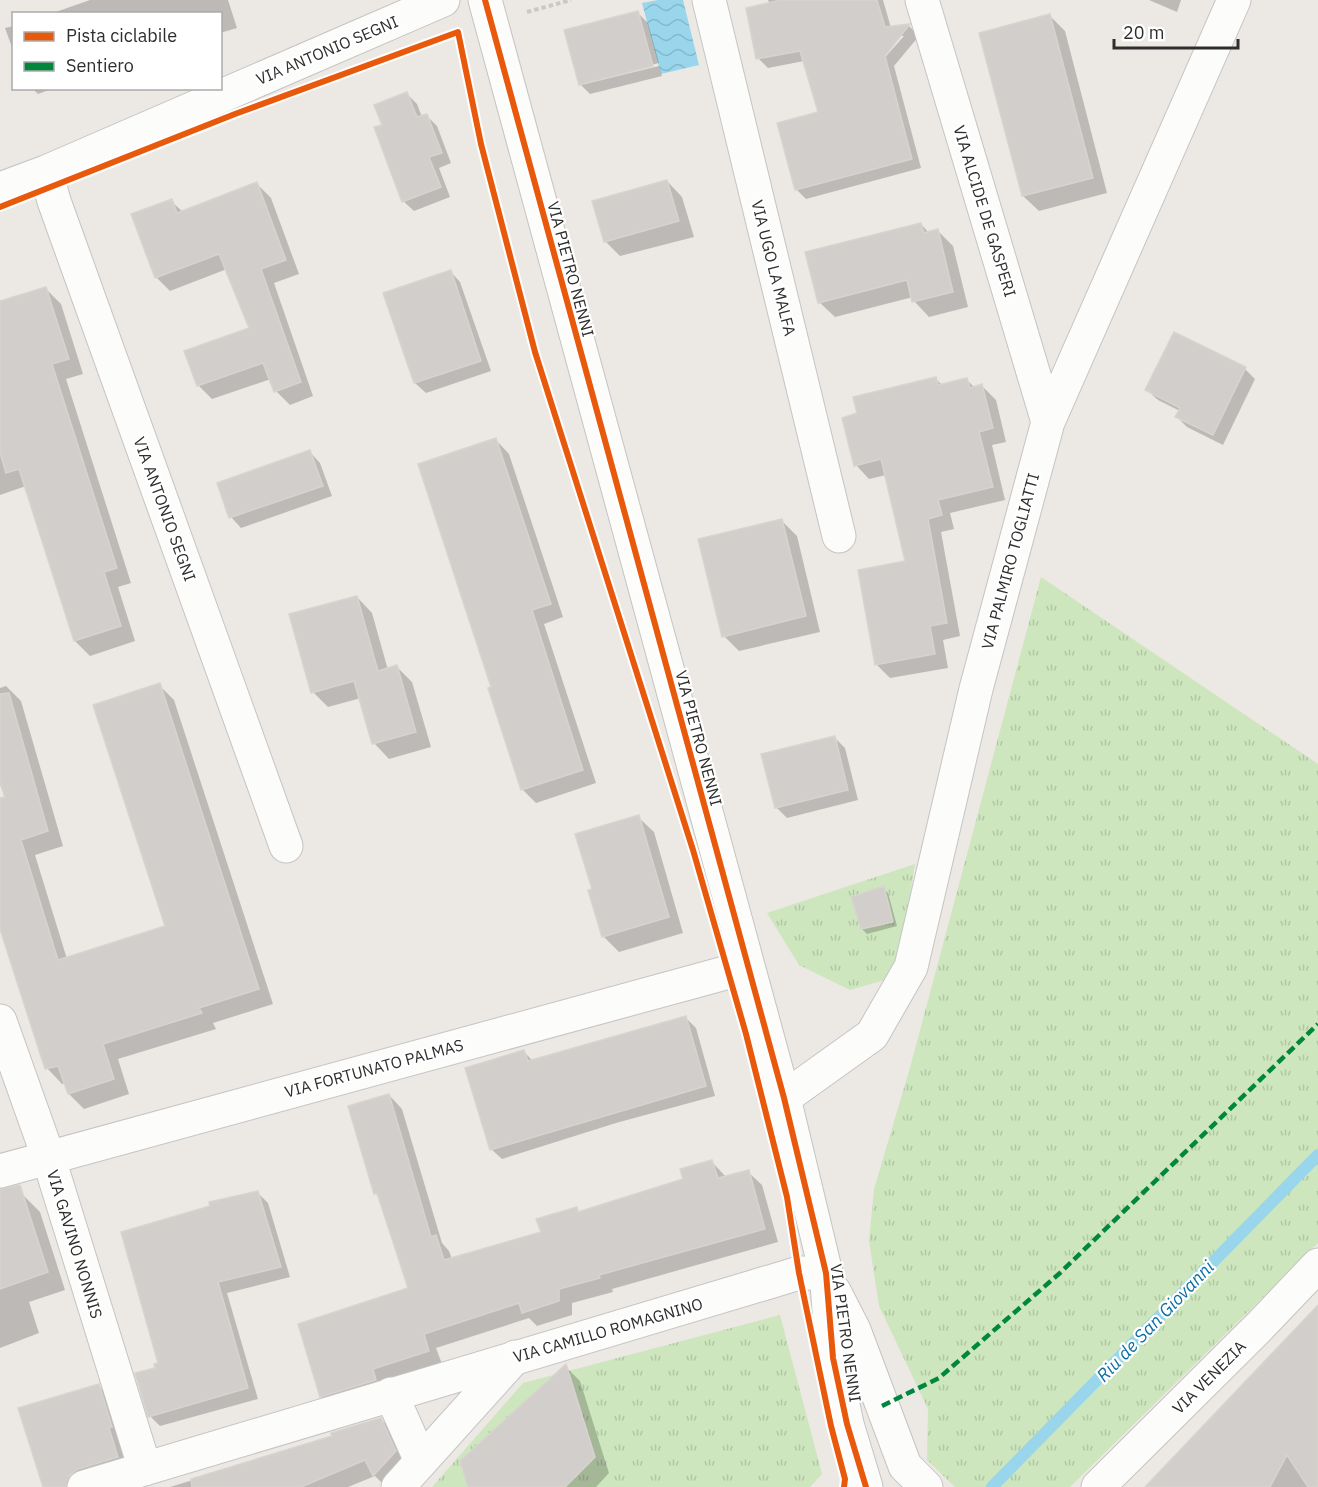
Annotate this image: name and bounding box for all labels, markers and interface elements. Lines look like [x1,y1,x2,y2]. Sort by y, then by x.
street label: VIA ANTONIO SEGNI [253,11,401,89]
legend [12,12,222,90]
scale bar [1114,12,1238,50]
text: 20 m [1123,21,1165,44]
text: Pista ciclabile [66,24,177,47]
text: Sentiero [66,54,134,77]
street label: VIA ALCIDE DE GASPERI [949,123,1021,299]
street label: VIA UGO LA MALFA [747,198,801,338]
street label: VIA PIETRO NENNI [543,199,599,339]
street label: VIA ANTONIO SEGNI [130,434,200,584]
street label: VIA PALMIRO TOGLIATTI [977,471,1043,651]
street label: VIA PIETRO NENNI [671,668,727,808]
street label: VIA FORTUNATO PALMAS [282,1034,466,1102]
street label: VIA GAVINO NONNIS [43,1167,107,1321]
water label: Riu de San Giovanni [1091,1255,1219,1386]
street label: VIA PIETRO NENNI [826,1262,866,1404]
street label: VIA CAMILLO ROMAGNINO [511,1293,705,1367]
street label: VIA VENEZIA [1168,1336,1250,1418]

